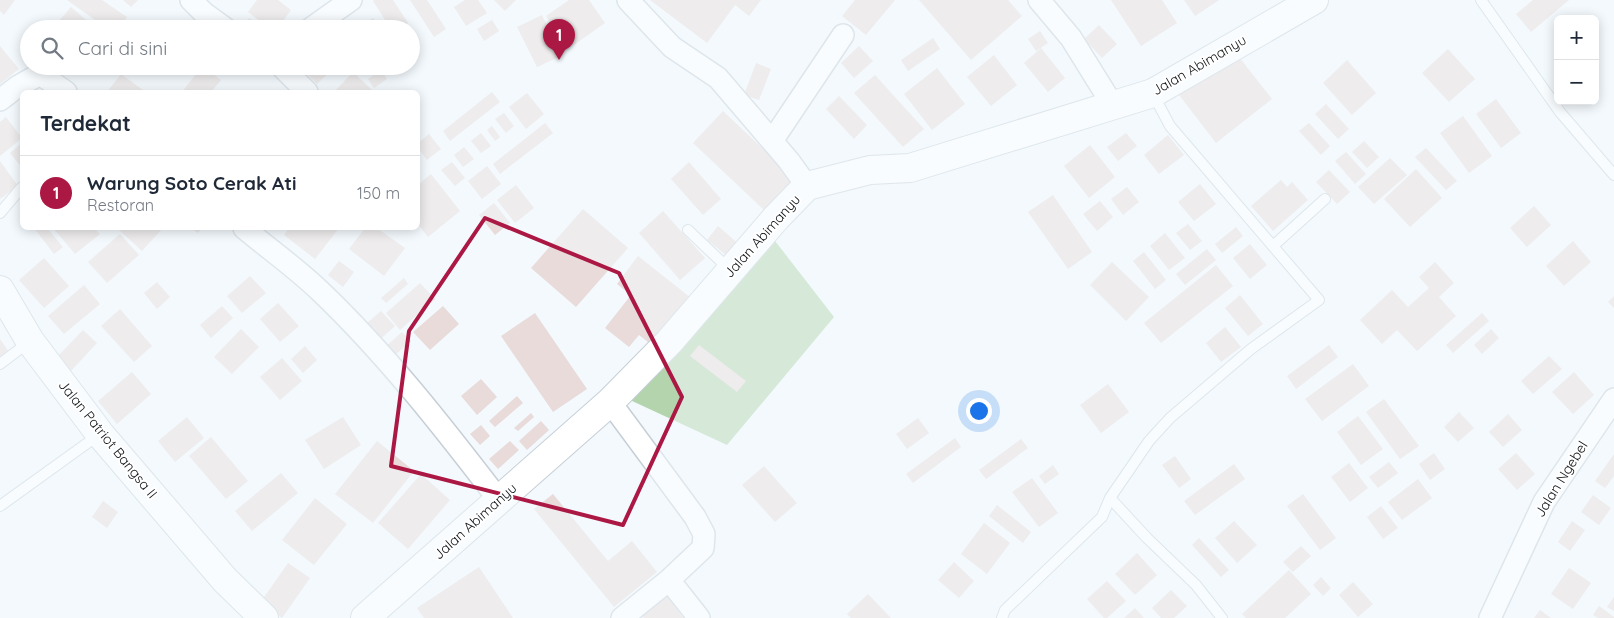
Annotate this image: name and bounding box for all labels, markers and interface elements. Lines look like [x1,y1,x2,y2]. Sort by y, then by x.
map controls [1554,15,1599,105]
button: + [1554,15,1599,60]
pin: 1 [543,19,575,60]
search box [20,20,420,75]
street label: Jalan Abimanyu [1149,31,1249,99]
icon: search [38,34,66,62]
text: Cari di sini [78,36,167,60]
button: − [1554,60,1599,105]
text: Terdekat [40,110,131,136]
text: Warung Soto Cerak Ati [87,171,296,195]
text: 1 [53,183,59,203]
text: 150 m [357,183,400,203]
street label: Jalan Abimanyu [720,191,804,281]
text: Restoran [87,195,154,215]
street label: Jalan Patriot Bangsa II [55,376,161,502]
your location [966,398,992,424]
street label: Jalan Ngebel [1531,438,1591,520]
street label: Jalan Abimanyu [430,479,520,563]

